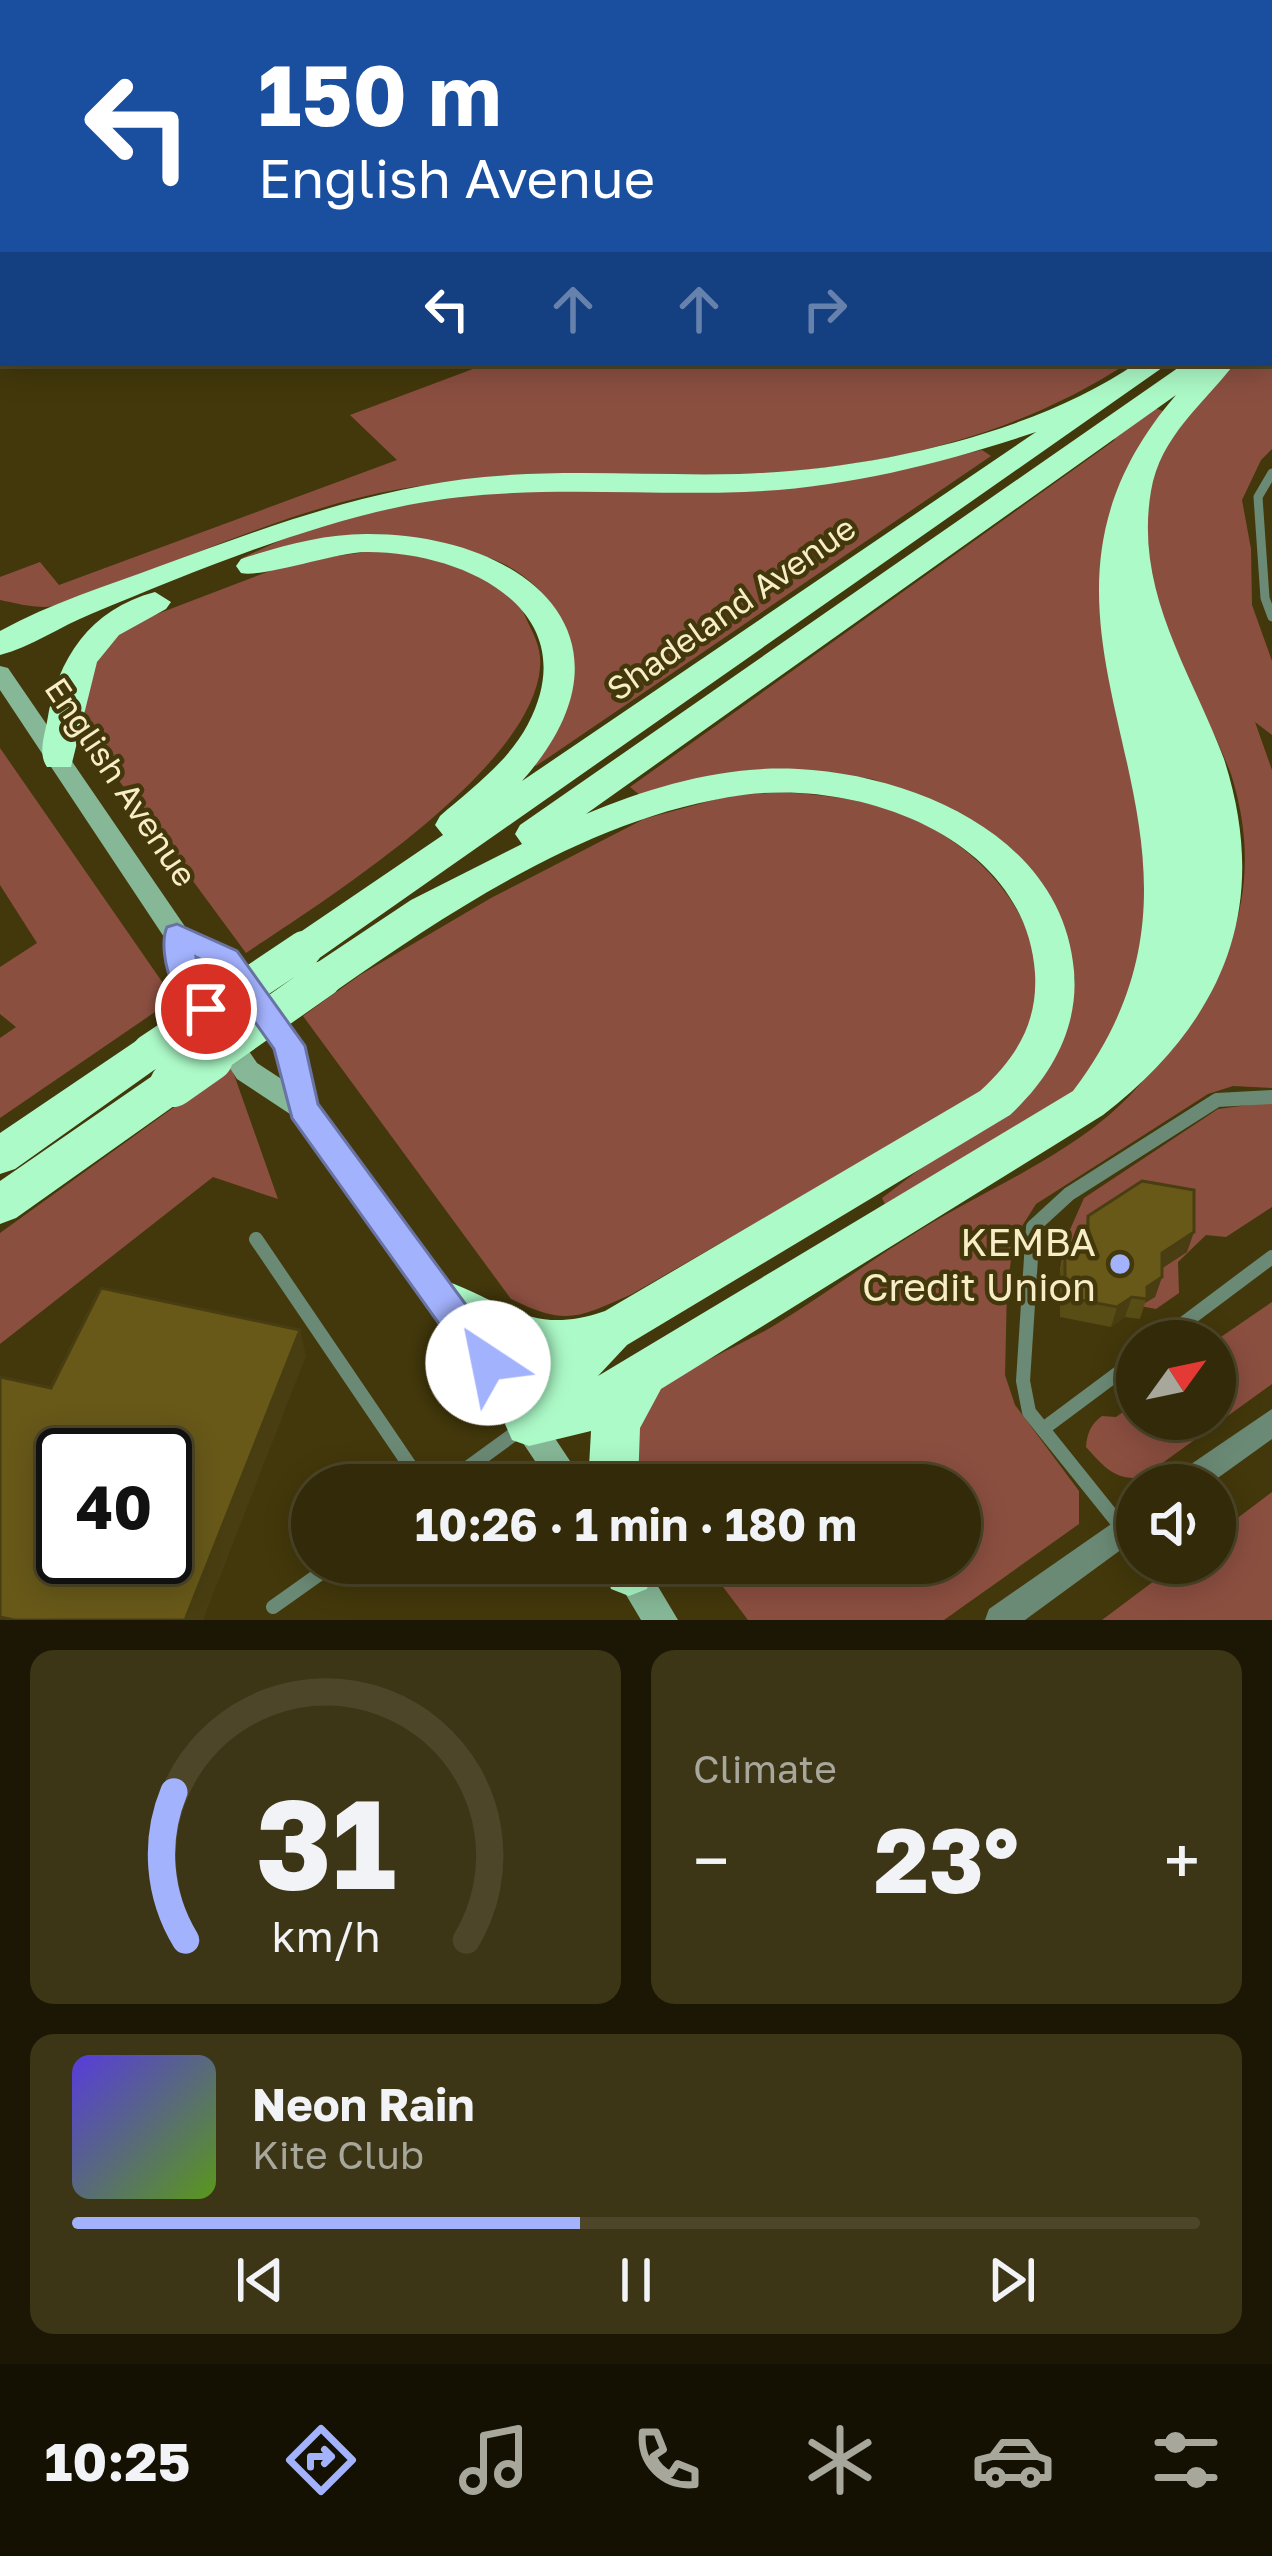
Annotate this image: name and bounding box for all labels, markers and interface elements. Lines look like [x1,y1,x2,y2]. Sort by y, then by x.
text: 150 m [258,44,502,144]
icon: left [60,48,216,204]
text: English Avenue [258,145,655,210]
icon: left [414,276,480,342]
icon: ahead [540,276,606,342]
icon: ahead [666,276,732,342]
icon: right [792,276,858,342]
street label: Shadeland Avenue [599,507,862,708]
street label: English Avenue [37,670,205,893]
pin [155,958,257,1060]
icon: arrive [173,976,239,1042]
place label: KEMBA Credit Union [862,1218,1096,1310]
marker: KEMBA Credit Union [1107,1251,1133,1277]
position arrow [425,1300,551,1426]
north arrow [1116,1320,1236,1440]
map controls [1116,1320,1236,1584]
speed limit sign: 40 [36,1428,192,1584]
button: sound [1116,1464,1236,1584]
text: 10:26 · 1 min · 180 m [415,1497,857,1551]
text: Climate [693,1745,837,1792]
text: 31 [255,1767,396,1916]
text: 23° [874,1805,1019,1913]
text: − [693,1820,729,1900]
text: + [1164,1820,1200,1900]
text: km/h [271,1910,380,1961]
text: Neon Rain [252,2077,475,2131]
text: Kite Club [252,2131,424,2178]
icon: previous [227,2247,293,2313]
icon: pause [603,2247,669,2313]
icon: next [979,2247,1045,2313]
icon: directions [279,2418,363,2502]
icon: music [452,2418,536,2502]
icon: phone [625,2418,709,2502]
icon: climate [798,2418,882,2502]
icon: car [971,2418,1055,2502]
icon: filters [1144,2418,1228,2502]
text: 10:25 [44,2428,191,2493]

